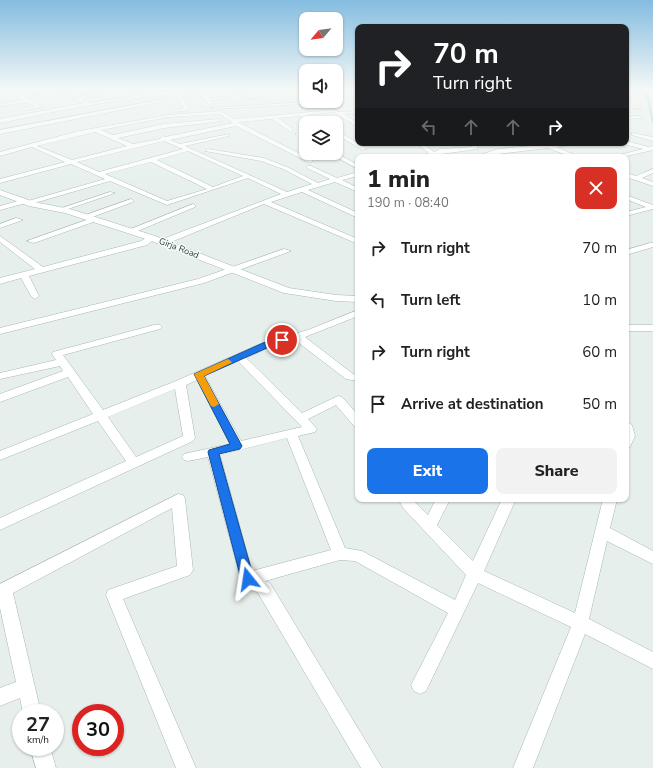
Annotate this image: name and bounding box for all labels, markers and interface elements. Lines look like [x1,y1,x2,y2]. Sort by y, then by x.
north arrow [299,12,343,56]
map controls [299,12,343,160]
text: 70 m [433,35,499,73]
icon: right [367,40,419,92]
button: sound [299,64,343,108]
text: Turn right [433,71,512,95]
button: layers [299,116,343,160]
icon: left [418,116,440,138]
icon: ahead [460,116,482,138]
icon: ahead [502,116,524,138]
icon: right [544,116,566,138]
text: 1 min [367,163,430,195]
button: close [575,167,617,209]
text: 190 m · 08:40 [367,194,449,212]
street label: Girja Road [157,235,201,261]
icon: right [367,237,389,259]
text: Turn right [401,238,470,258]
text: 70 m [582,238,617,258]
icon: left [367,289,389,311]
text: Turn left [401,290,460,310]
text: 10 m [582,290,617,310]
pin [265,323,299,357]
icon: arrive [271,329,293,351]
icon: right [367,341,389,363]
text: Turn right [401,342,470,362]
text: 60 m [582,342,617,362]
icon: arrive [367,393,389,415]
text: Arrive at destination [401,394,544,414]
text: 50 m [582,394,617,414]
button: Exit [367,448,488,494]
button: Share [496,448,617,494]
position arrow [227,558,269,600]
speed limit sign: 30 [72,704,124,756]
text: 27 [26,711,50,738]
text: km/h [27,733,49,747]

